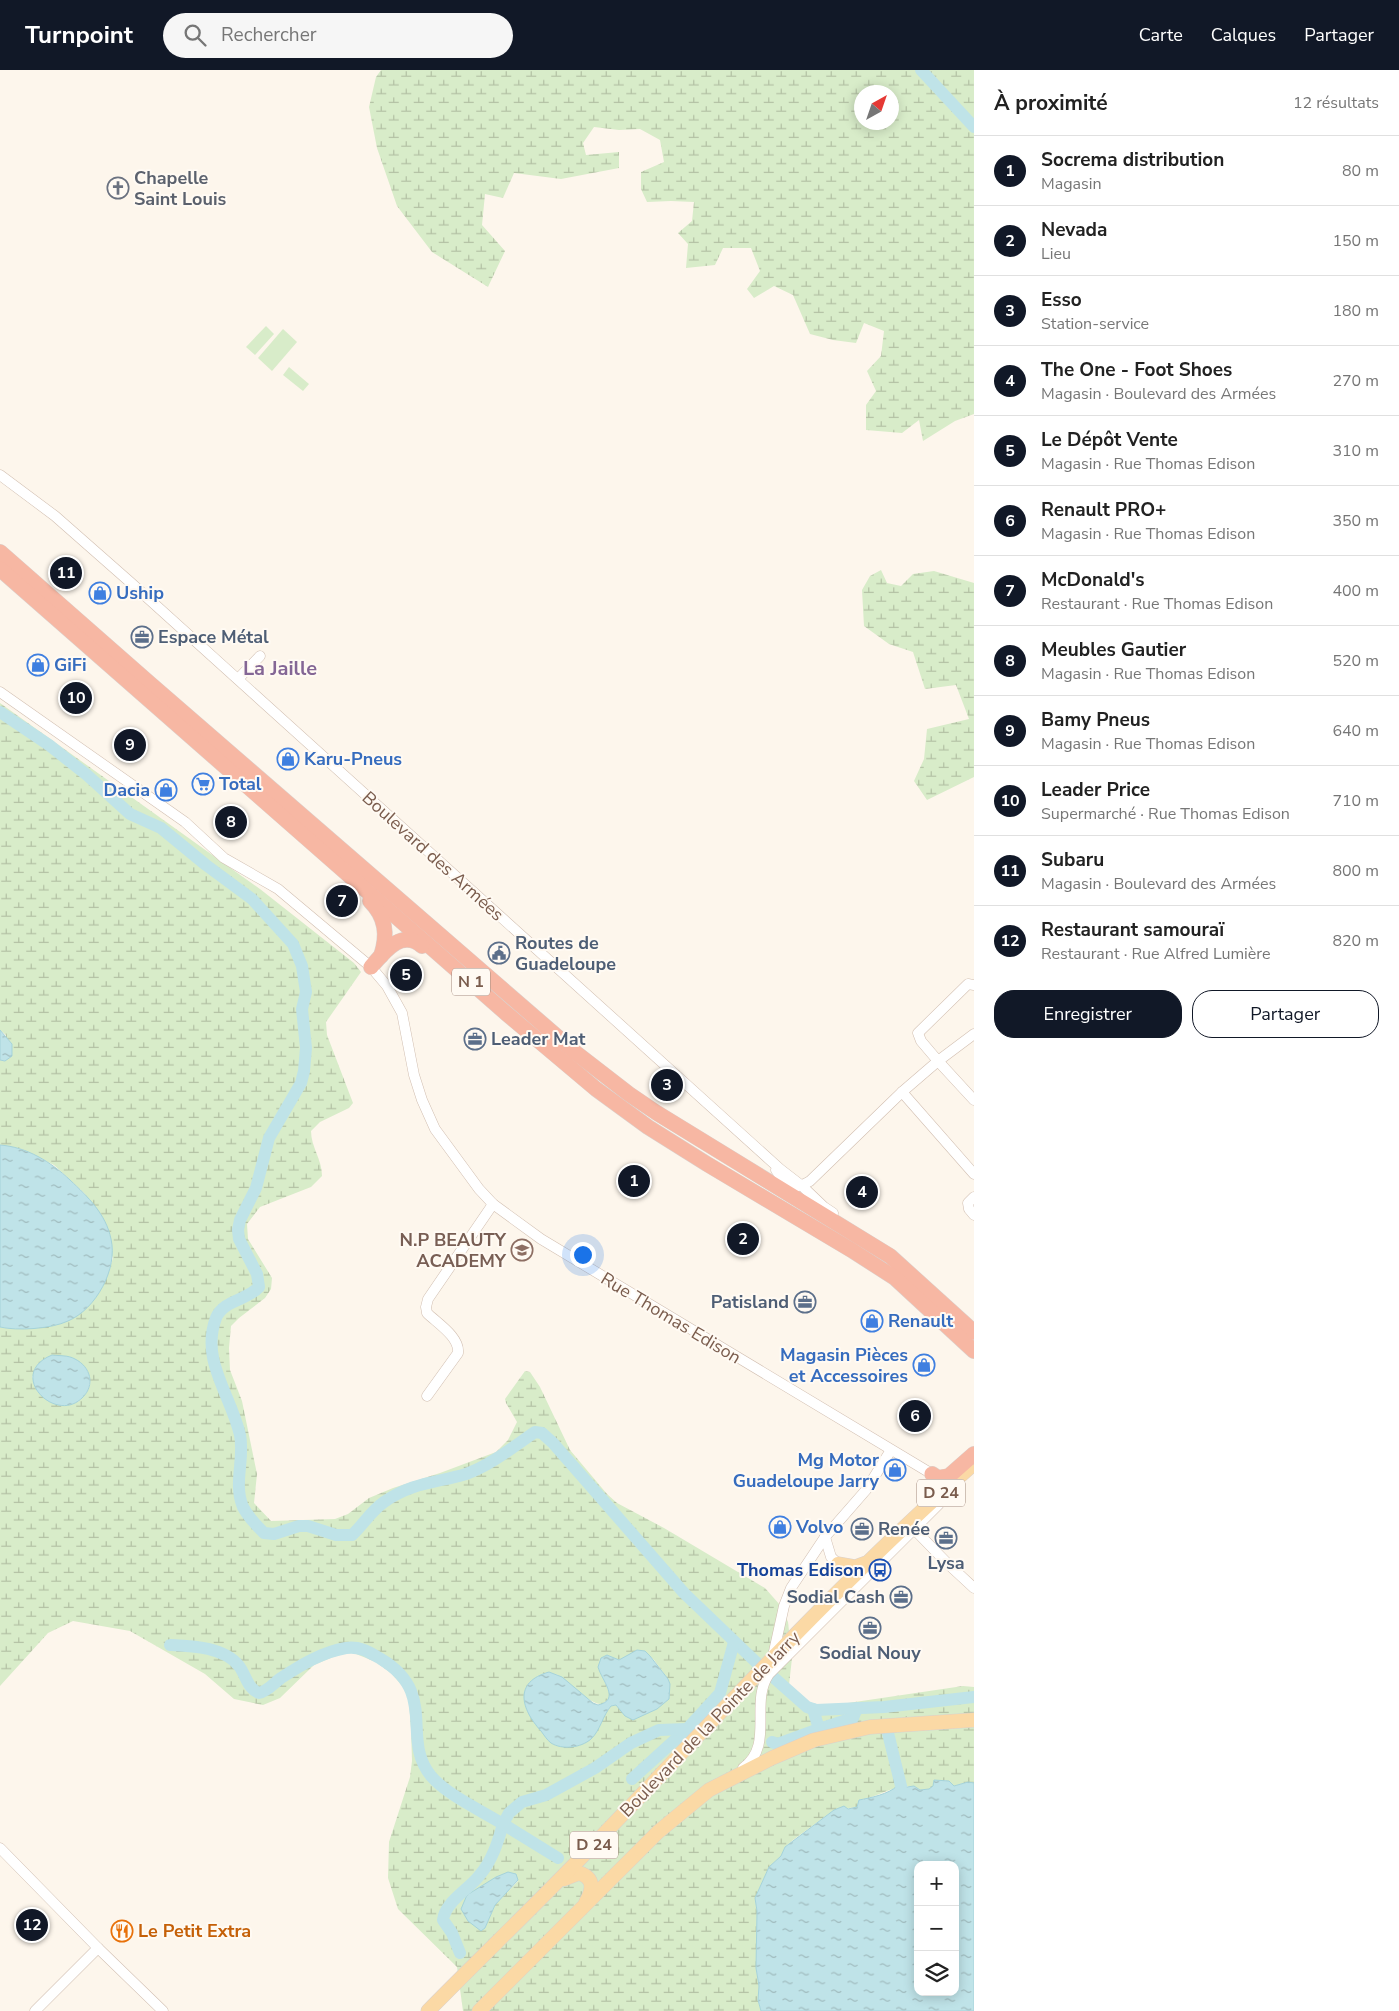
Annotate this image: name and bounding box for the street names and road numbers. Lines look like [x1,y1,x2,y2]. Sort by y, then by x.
street label: Boulevard des Armées [357,786,509,926]
road number: N 1 [452,969,490,996]
street label: Rue Thomas Edison [596,1267,746,1369]
road number: D 24 [917,1480,965,1506]
street label: Boulevard de la Pointe de Jarry [615,1625,806,1822]
road number: D 24 [570,1832,618,1858]

